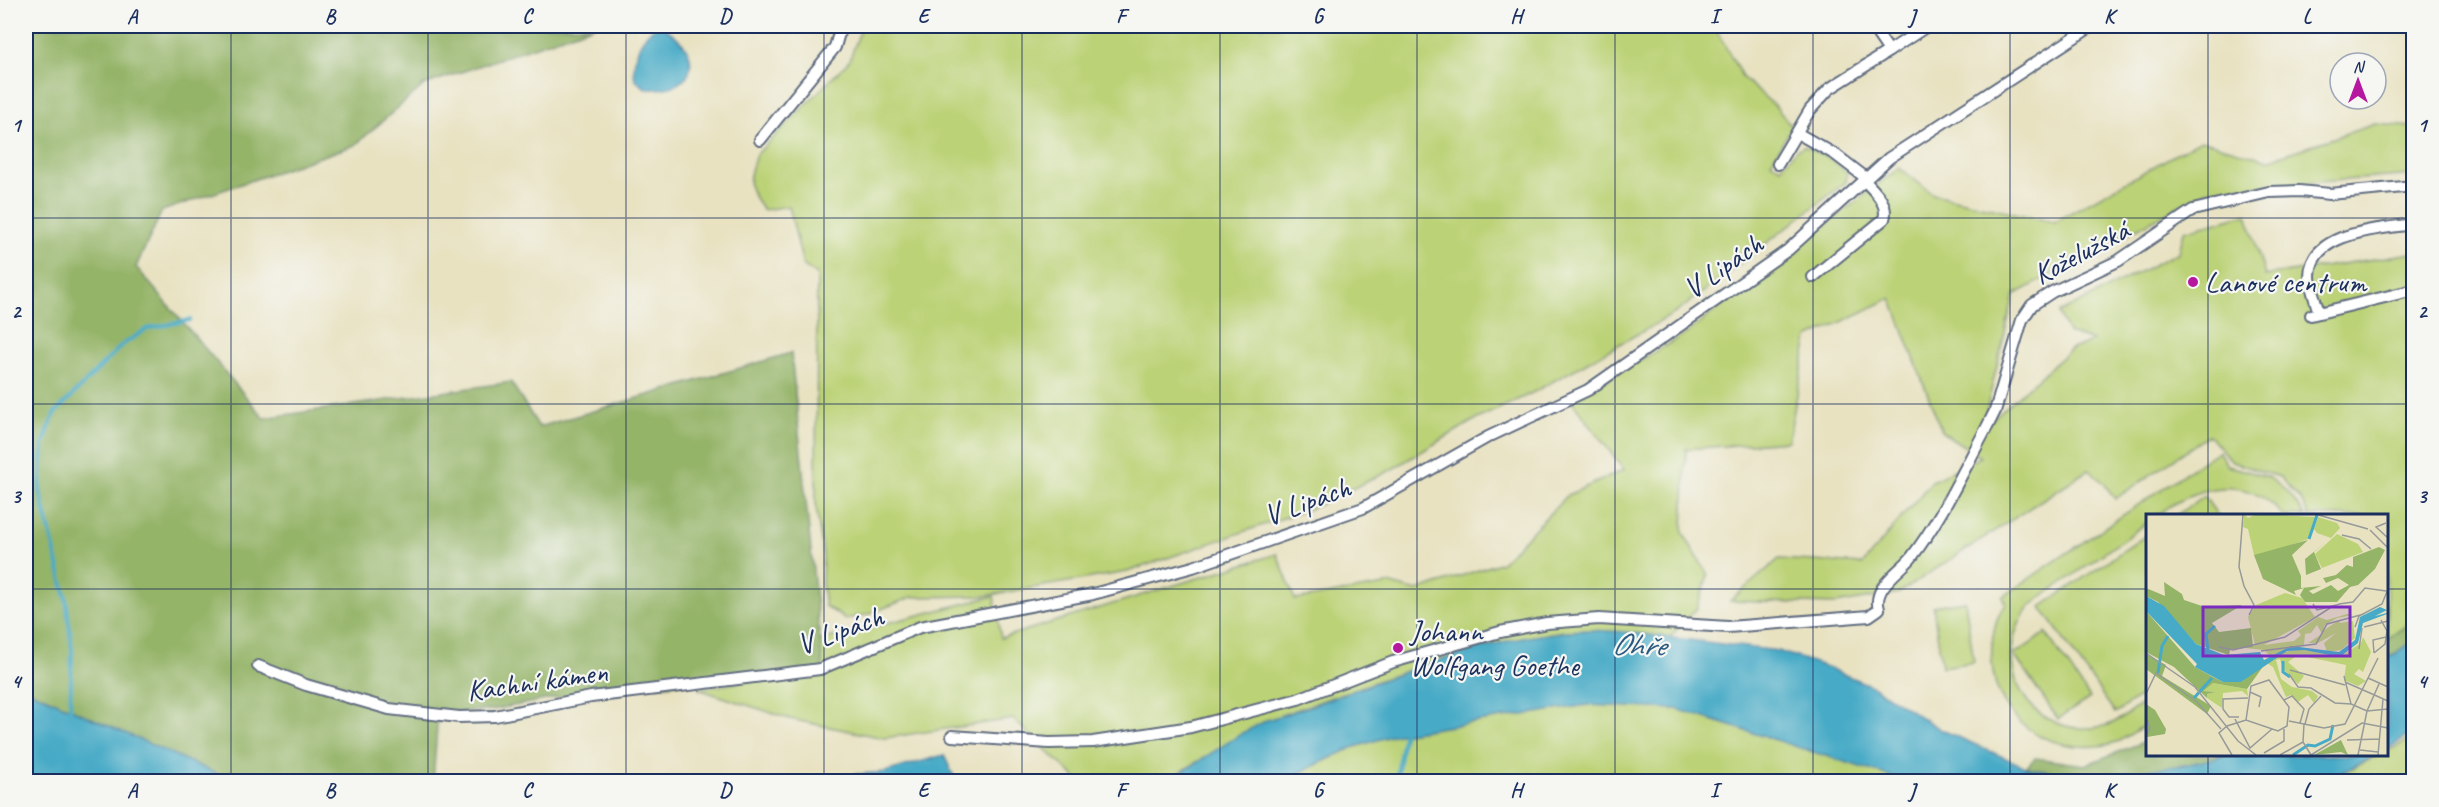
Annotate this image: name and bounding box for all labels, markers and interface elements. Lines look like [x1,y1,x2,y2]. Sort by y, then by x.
text: A [127,4,139,29]
text: B [325,4,337,29]
text: C [522,4,534,29]
text: D [719,4,733,29]
text: E [918,4,932,29]
text: F [1116,4,1130,29]
text: G [1313,4,1326,29]
text: H [1510,4,1525,29]
text: I [1710,4,1723,29]
text: J [1907,4,1919,29]
text: K [2104,4,2118,29]
text: L [2303,4,2313,29]
north arrow [2328,51,2388,111]
text: N [2353,57,2366,77]
text: 1 [12,113,23,138]
text: 1 [2418,113,2429,138]
street label: Koželužská [2026,210,2138,293]
street label: V Lipách [1676,224,1772,307]
place label: Lanové centrum [2205,263,2368,301]
marker: Lanové centrum [2186,275,2200,289]
text: 2 [12,299,23,324]
text: 2 [2418,299,2429,324]
street label: V Lipách [1259,467,1357,534]
text: 3 [12,484,23,509]
text: 3 [2418,484,2429,509]
inset map [2146,514,2388,756]
street label: V Lipách [792,596,890,663]
place label: Johann Wolfgang Goethe [1408,612,1581,684]
water label: Ohře [1611,623,1670,666]
marker: Johann Wolfgang Goethe [1391,641,1405,655]
street label: Kachní kámen [464,652,610,710]
text: 4 [12,669,24,694]
text: 4 [2418,669,2430,694]
text: A [127,778,139,803]
text: B [325,778,337,803]
text: C [522,778,534,803]
text: D [719,778,733,803]
text: E [918,778,932,803]
text: F [1116,778,1130,803]
text: G [1313,778,1326,803]
text: H [1510,778,1525,803]
text: I [1710,778,1723,803]
text: J [1907,778,1919,803]
text: K [2104,778,2118,803]
text: L [2303,778,2313,803]

